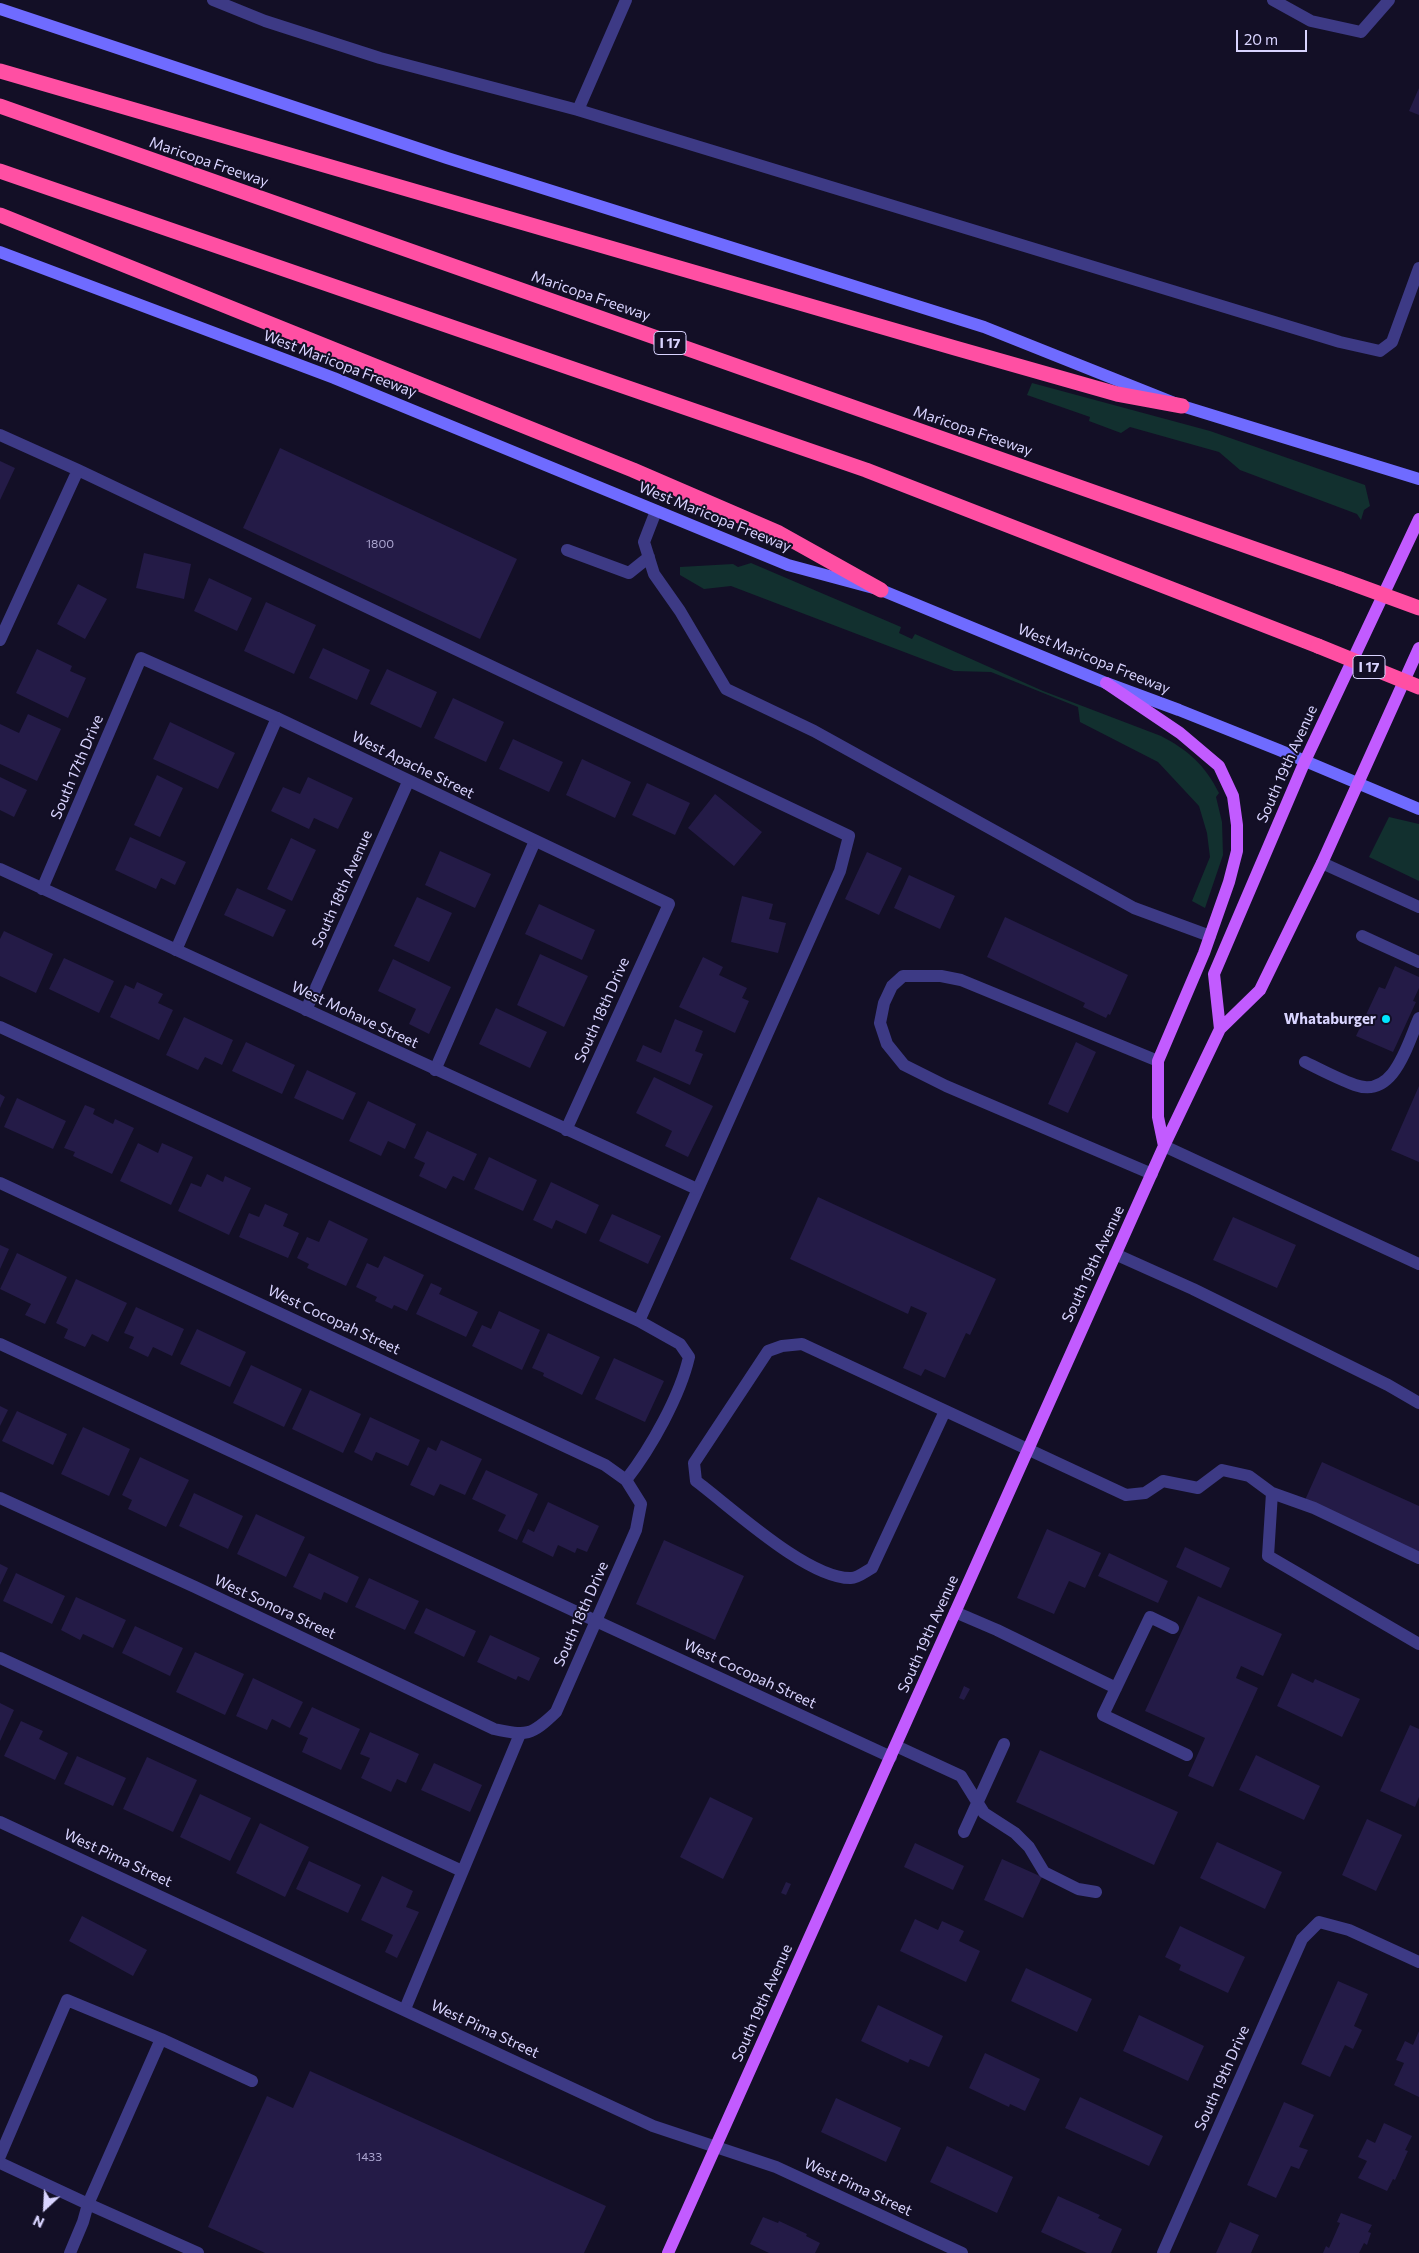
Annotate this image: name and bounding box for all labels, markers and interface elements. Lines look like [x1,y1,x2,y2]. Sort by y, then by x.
scale bar [1239,20,1310,52]
text: 20 m [1244,30,1278,48]
street label: Maricopa Freeway [147,133,271,191]
street label: Maricopa Freeway [529,267,653,325]
street label: West Maricopa Freeway [261,326,419,402]
road number: I 17 [654,332,686,354]
street label: Maricopa Freeway [911,402,1035,460]
street label: West Maricopa Freeway [636,478,794,556]
house number: 1800 [366,537,394,551]
street label: West Maricopa Freeway [1015,620,1173,698]
road number: I 17 [1353,656,1385,679]
street label: South 19th Avenue [1253,702,1321,826]
street label: South 17th Drive [47,712,107,822]
street label: West Apache Street [349,727,477,803]
street label: South 18th Avenue [308,827,376,951]
street label: South 18th Drive [571,955,633,1065]
street label: West Mohave Street [289,978,421,1052]
place label: Whataburger [1284,1010,1376,1028]
marker: Whataburger [1380,1013,1392,1025]
street label: South 19th Avenue [1058,1203,1128,1325]
street label: West Cocopah Street [265,1281,403,1359]
street label: South 18th Drive [550,1559,612,1669]
street label: West Sonora Street [211,1571,339,1643]
street label: South 19th Avenue [894,1572,962,1696]
street label: West Cocopah Street [681,1635,819,1713]
street label: West Pima Street [61,1825,175,1891]
street label: South 19th Avenue [728,1941,796,2065]
street label: West Pima Street [428,1996,542,2062]
street label: South 19th Drive [1191,2023,1253,2133]
house number: 1433 [356,2150,382,2164]
street label: West Pima Street [801,2154,915,2220]
north arrow [20,2183,70,2233]
text: N [30,2212,47,2232]

